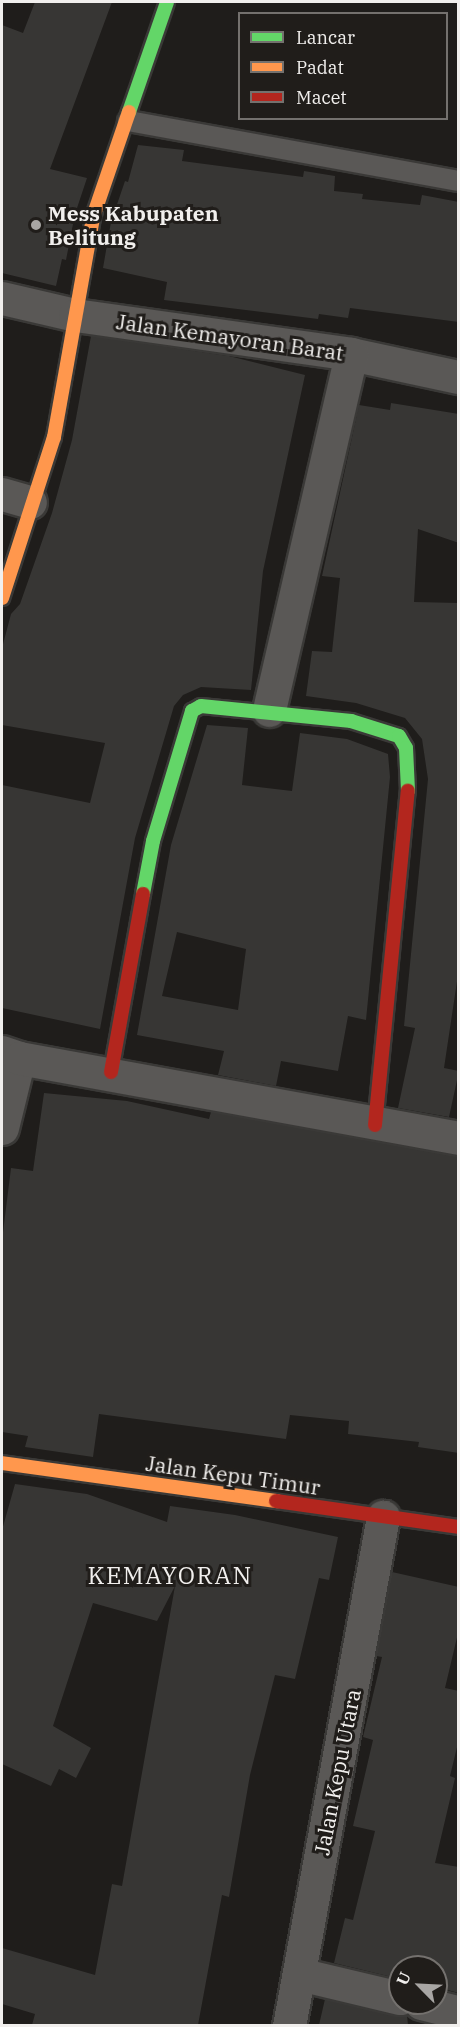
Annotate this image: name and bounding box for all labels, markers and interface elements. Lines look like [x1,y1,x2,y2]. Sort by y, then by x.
legend [238,12,448,120]
text: Lancar [296,26,355,49]
text: Padat [296,56,344,79]
text: Macet [296,86,347,109]
place label: Mess Kabupaten Belitung [48,200,219,250]
marker: Mess Kabupaten Belitung [29,218,43,232]
street label: Jalan Kemayoran Barat [115,309,345,365]
street label: Jalan Kepu Timur [144,1450,322,1500]
district label: KEMAYORAN [87,1562,253,1590]
street label: Jalan Kepu Utara [309,1687,365,1857]
north arrow [388,1955,448,2015]
text: U [392,1969,415,1988]

